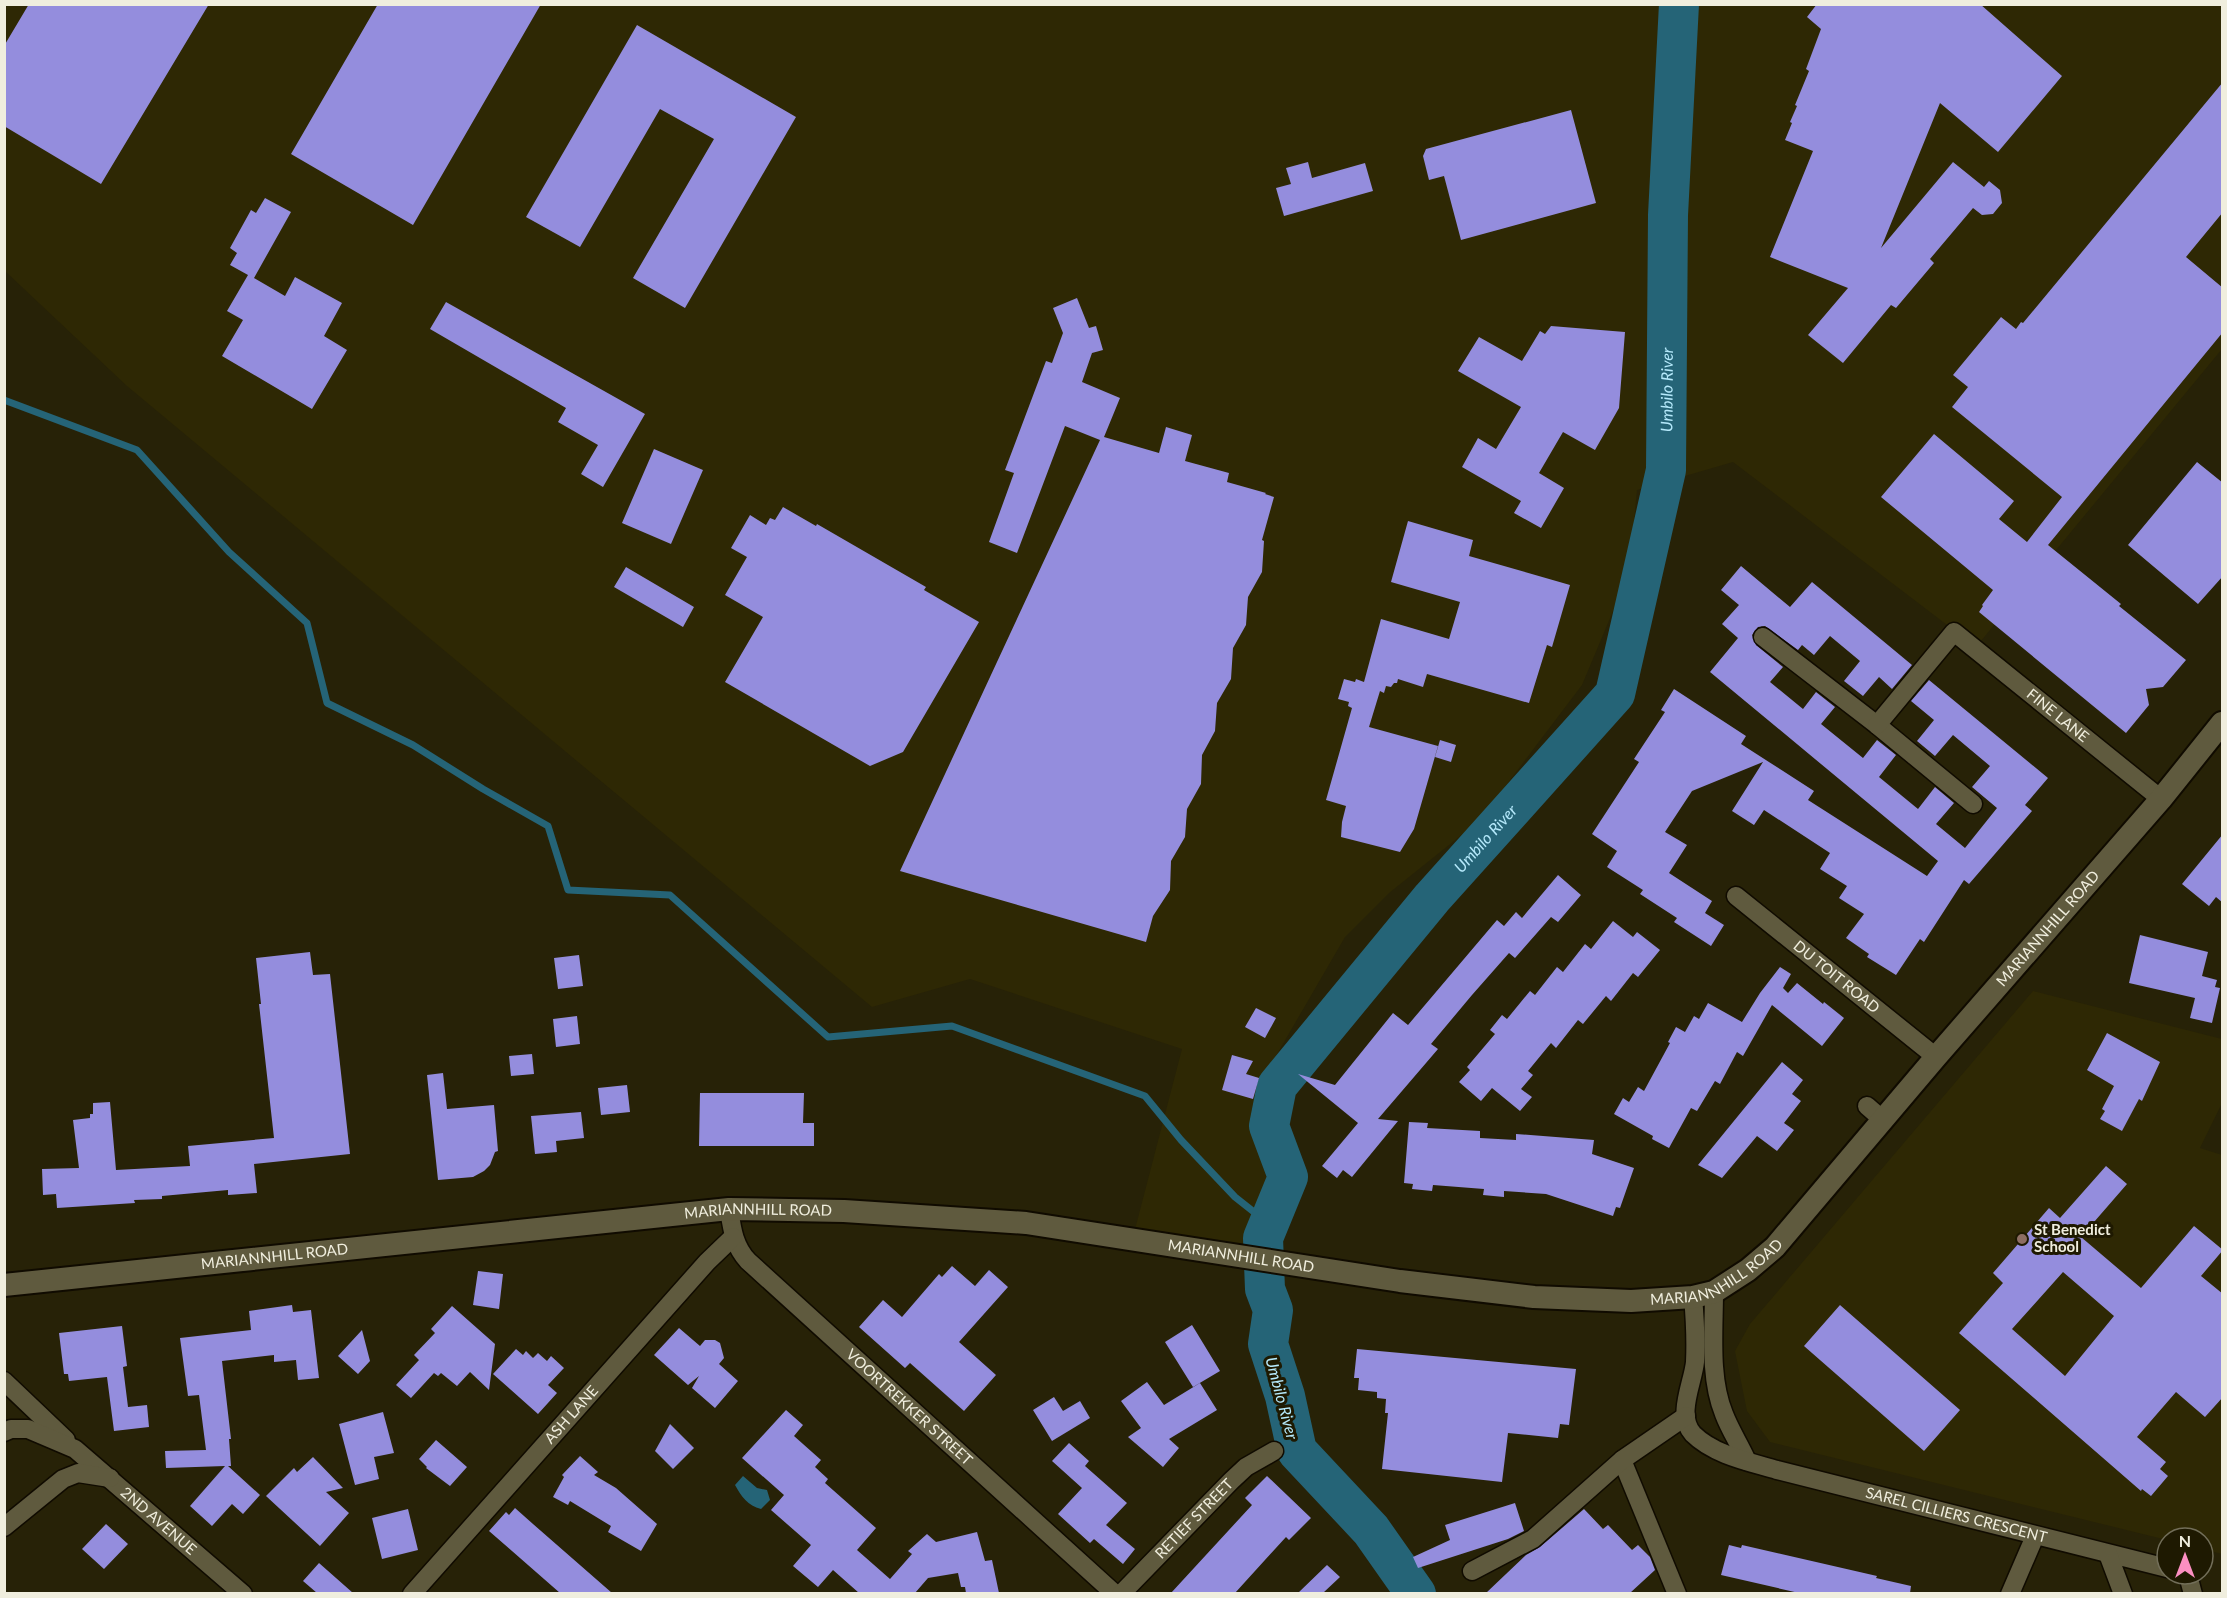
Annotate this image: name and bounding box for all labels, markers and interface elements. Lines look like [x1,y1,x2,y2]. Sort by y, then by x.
water label: Umbilo River [1656,347,1676,432]
street label: FINE LANE [2024,684,2093,745]
water label: Umbilo River [1450,800,1521,876]
street label: MARIANNHILL ROAD [1992,866,2103,990]
street label: DU TOIT ROAD [1790,936,1884,1016]
street label: MARIANNHILL ROAD [683,1199,832,1222]
place label: St Benedict School [2034,1220,2111,1255]
marker: St Benedict School [2015,1232,2029,1246]
street label: MARIANNHILL ROAD [1167,1235,1316,1276]
street label: MARIANNHILL ROAD [1650,1235,1786,1308]
street label: MARIANNHILL ROAD [200,1239,349,1272]
street label: VOORTREKKER STREET [843,1345,977,1468]
water label: Umbilo River [1262,1355,1303,1442]
street label: ASH LANE [540,1381,601,1447]
street label: RETIEF STREET [1151,1474,1236,1562]
street label: 2ND AVENUE [118,1483,201,1558]
street label: SAREL CILLIERS CRESCENT [1864,1483,2049,1546]
north arrow [2155,1526,2215,1586]
text: N [2179,1531,2191,1550]

